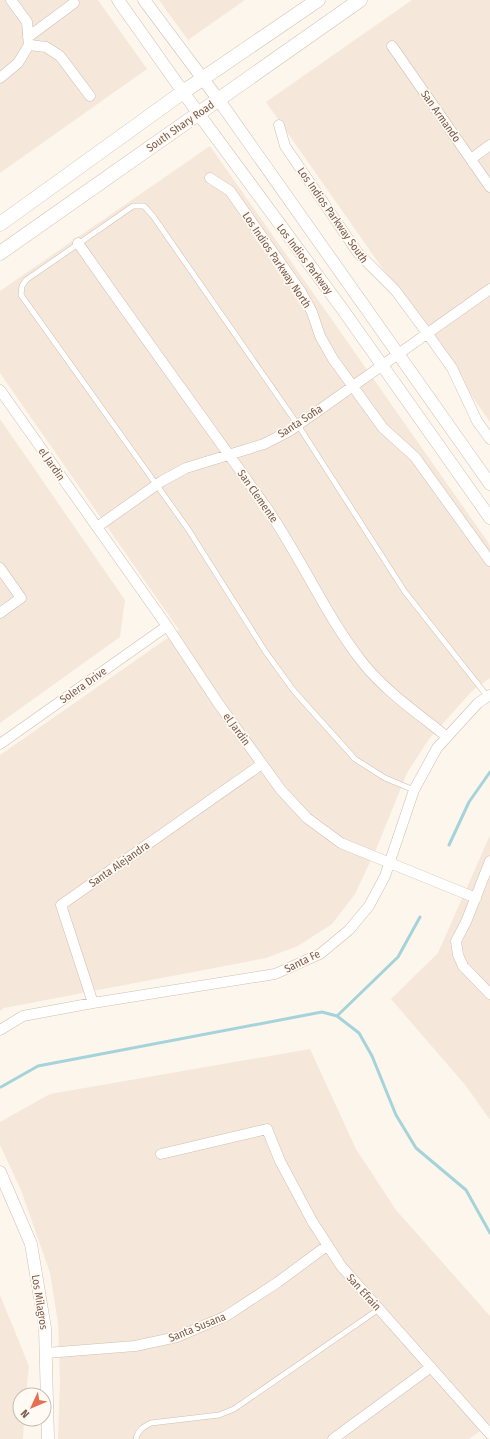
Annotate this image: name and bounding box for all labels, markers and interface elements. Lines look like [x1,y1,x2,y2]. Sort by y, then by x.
street label: San Armando [418,88,463,145]
street label: South Shary Road [144,98,217,155]
street label: Los Indios Parkway South [295,165,371,265]
street label: Los Indios Parkway North [240,210,314,311]
street label: Los Indios Parkway [274,221,336,297]
street label: Santa Sofia [276,402,325,441]
street label: el Jardin [36,445,68,483]
street label: San Clemente [235,467,281,525]
street label: Solera Drive [57,665,109,706]
street label: el Jardin [220,710,253,748]
street label: Santa Alejandra [86,839,152,890]
street label: Santa Fe [282,947,322,976]
street label: San Efrain [344,1271,384,1313]
street label: Los Milagros [29,1274,50,1331]
street label: Santa Susana [167,1310,228,1345]
north arrow [12,1387,52,1427]
text: N [18,1407,32,1420]

